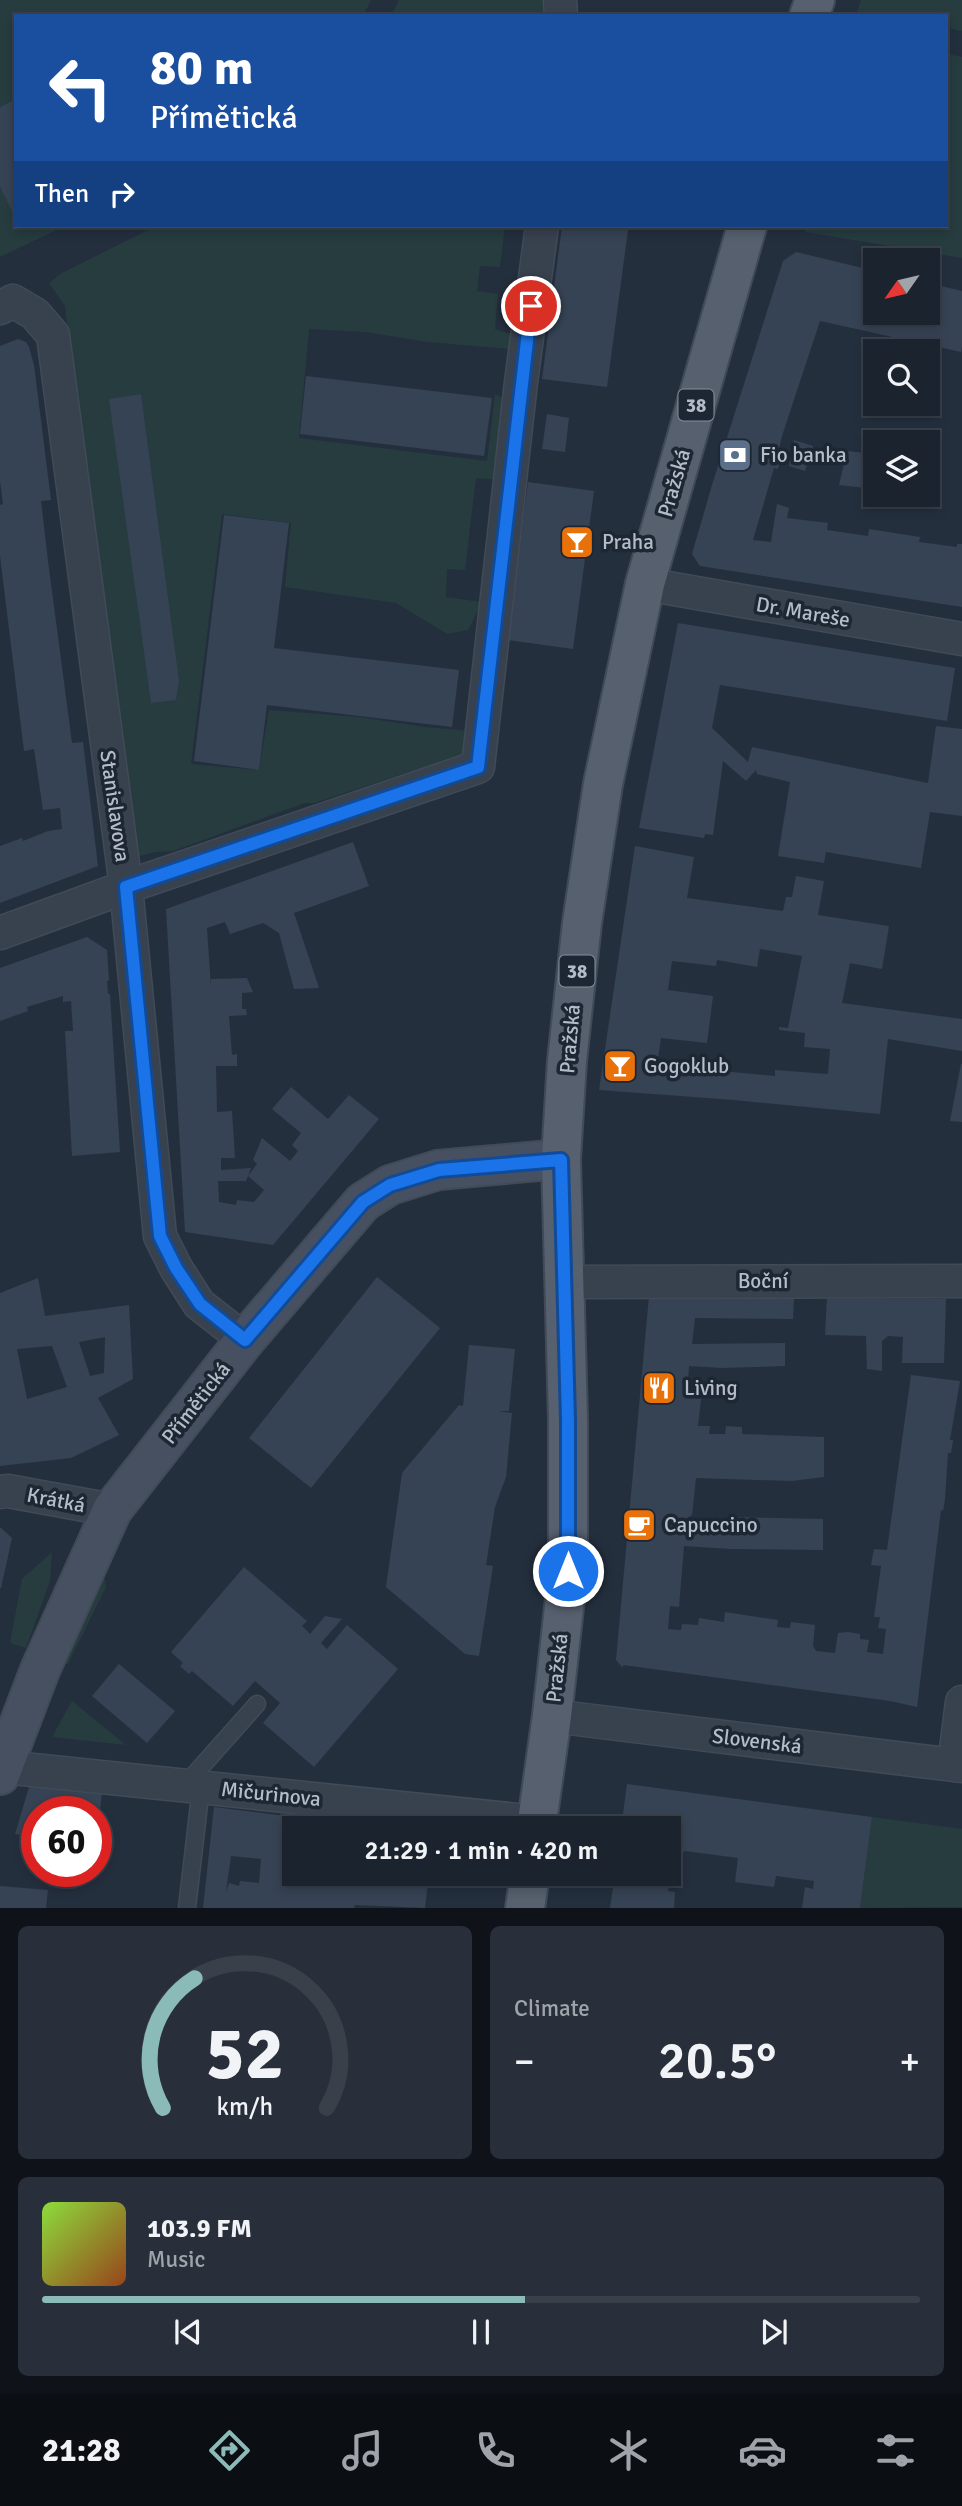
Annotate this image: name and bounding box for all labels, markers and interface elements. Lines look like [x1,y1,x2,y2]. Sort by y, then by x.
text: 80 m [150,38,253,98]
icon: left [35,42,126,133]
text: Přímětická [150,98,298,137]
icon: right [103,175,141,213]
text: Then [35,178,89,210]
north arrow [863,248,940,326]
map controls [863,248,940,507]
pin [501,276,561,336]
icon: arrive [512,287,550,325]
button: search [863,339,940,416]
road number: 38 [678,390,714,420]
button: layers [863,430,940,507]
bank icon: Fio banka [716,436,754,474]
place label: Fio banka [760,442,847,468]
street label: Pražská [652,446,696,520]
bar icon: Praha [558,523,596,561]
place label: Praha [602,529,654,555]
street label: Dr. Mareše [754,591,852,633]
street label: Stanislavova [94,748,136,864]
road number: 38 [560,956,594,987]
street label: Pražská [554,1003,586,1075]
bar icon: Gogoklub [601,1047,639,1085]
place label: Gogoklub [644,1053,729,1079]
street label: Boční [738,1268,789,1294]
street label: Přímětická [156,1357,236,1449]
restaurant icon: Living [640,1369,678,1407]
place label: Living [684,1375,738,1401]
street label: Krátká [25,1482,87,1518]
cafe icon: Capuccino [620,1506,658,1544]
place label: Capuccino [664,1512,758,1538]
position arrow [531,1534,605,1608]
street label: Pražská [540,1632,574,1704]
street label: Slovenská [711,1723,803,1759]
street label: Mičurinova [220,1776,322,1812]
speed limit sign: 60 [21,1796,112,1887]
text: 21:29 · 1 min · 420 m [365,1835,598,1867]
text: Climate [514,1994,590,2023]
text: 52 [206,2011,284,2100]
text: 20.5° [658,2029,776,2093]
text: − [514,2038,535,2085]
text: + [899,2038,920,2085]
text: km/h [217,2091,273,2122]
text: 103.9 FM [147,2213,252,2245]
text: Music [147,2245,205,2274]
icon: previous [169,2313,207,2351]
icon: pause [462,2313,500,2351]
icon: next [755,2313,793,2351]
icon: directions [205,2426,254,2475]
icon: music [338,2426,387,2475]
icon: phone [471,2426,520,2475]
icon: climate [604,2426,653,2475]
icon: car [738,2426,787,2475]
icon: filters [871,2426,920,2475]
text: 21:28 [42,2431,121,2470]

